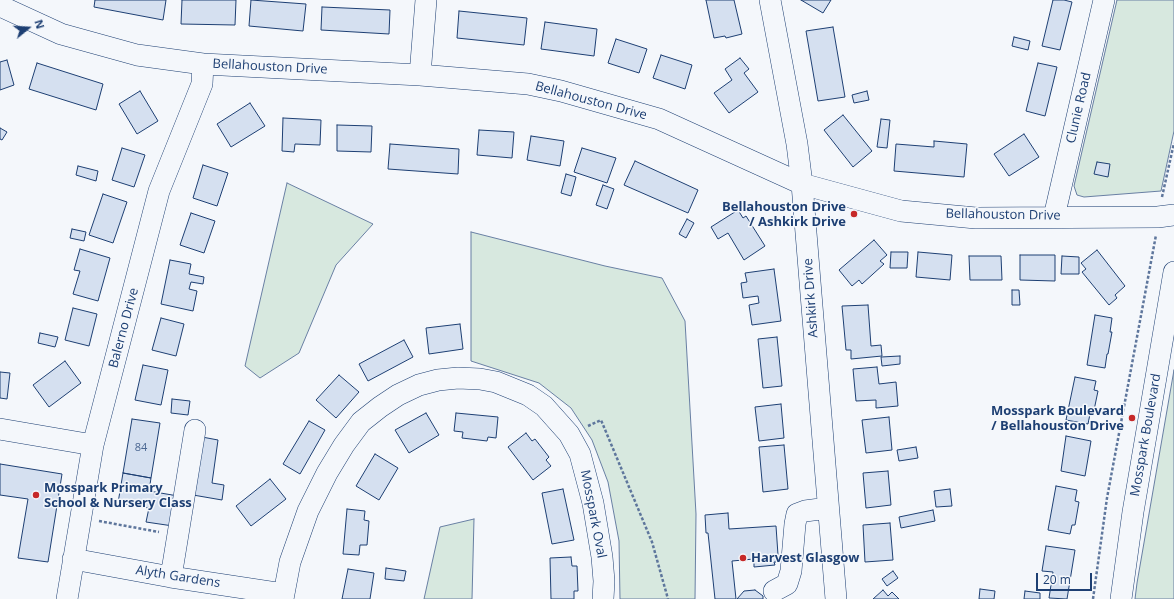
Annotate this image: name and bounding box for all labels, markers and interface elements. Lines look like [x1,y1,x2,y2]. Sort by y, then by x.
north arrow [8,8,48,48]
text: N [31,18,48,31]
street label: Bellahouston Drive [212,56,328,78]
street label: Clunie Road [1063,71,1095,145]
street label: Bellahouston Drive [533,79,649,123]
place label: Bellahouston Drive / Ashkirk Drive [722,199,846,230]
street label: Bellahouston Drive [945,206,1061,224]
marker: Bellahouston Drive / Ashkirk Drive [849,209,859,219]
street label: Ashkirk Drive [800,258,822,338]
street label: Balerno Drive [106,286,142,370]
street label: Mosspark Boulevard [1128,372,1164,498]
place label: Mosspark Boulevard / Bellahouston Drive [991,403,1124,434]
marker: Mosspark Boulevard / Bellahouston Drive [1127,413,1137,423]
house number: 84 [135,441,147,455]
street label: Mosspark Oval [577,468,609,560]
place label: Mosspark Primary School & Nursery Class [44,480,192,511]
marker: Mosspark Primary School & Nursery Class [31,490,41,500]
place label: Harvest Glasgow [751,550,859,566]
marker: Harvest Glasgow [738,553,748,563]
street label: Alyth Gardens [135,563,221,591]
scale bar [1038,565,1094,591]
text: 20 m [1043,571,1071,588]

